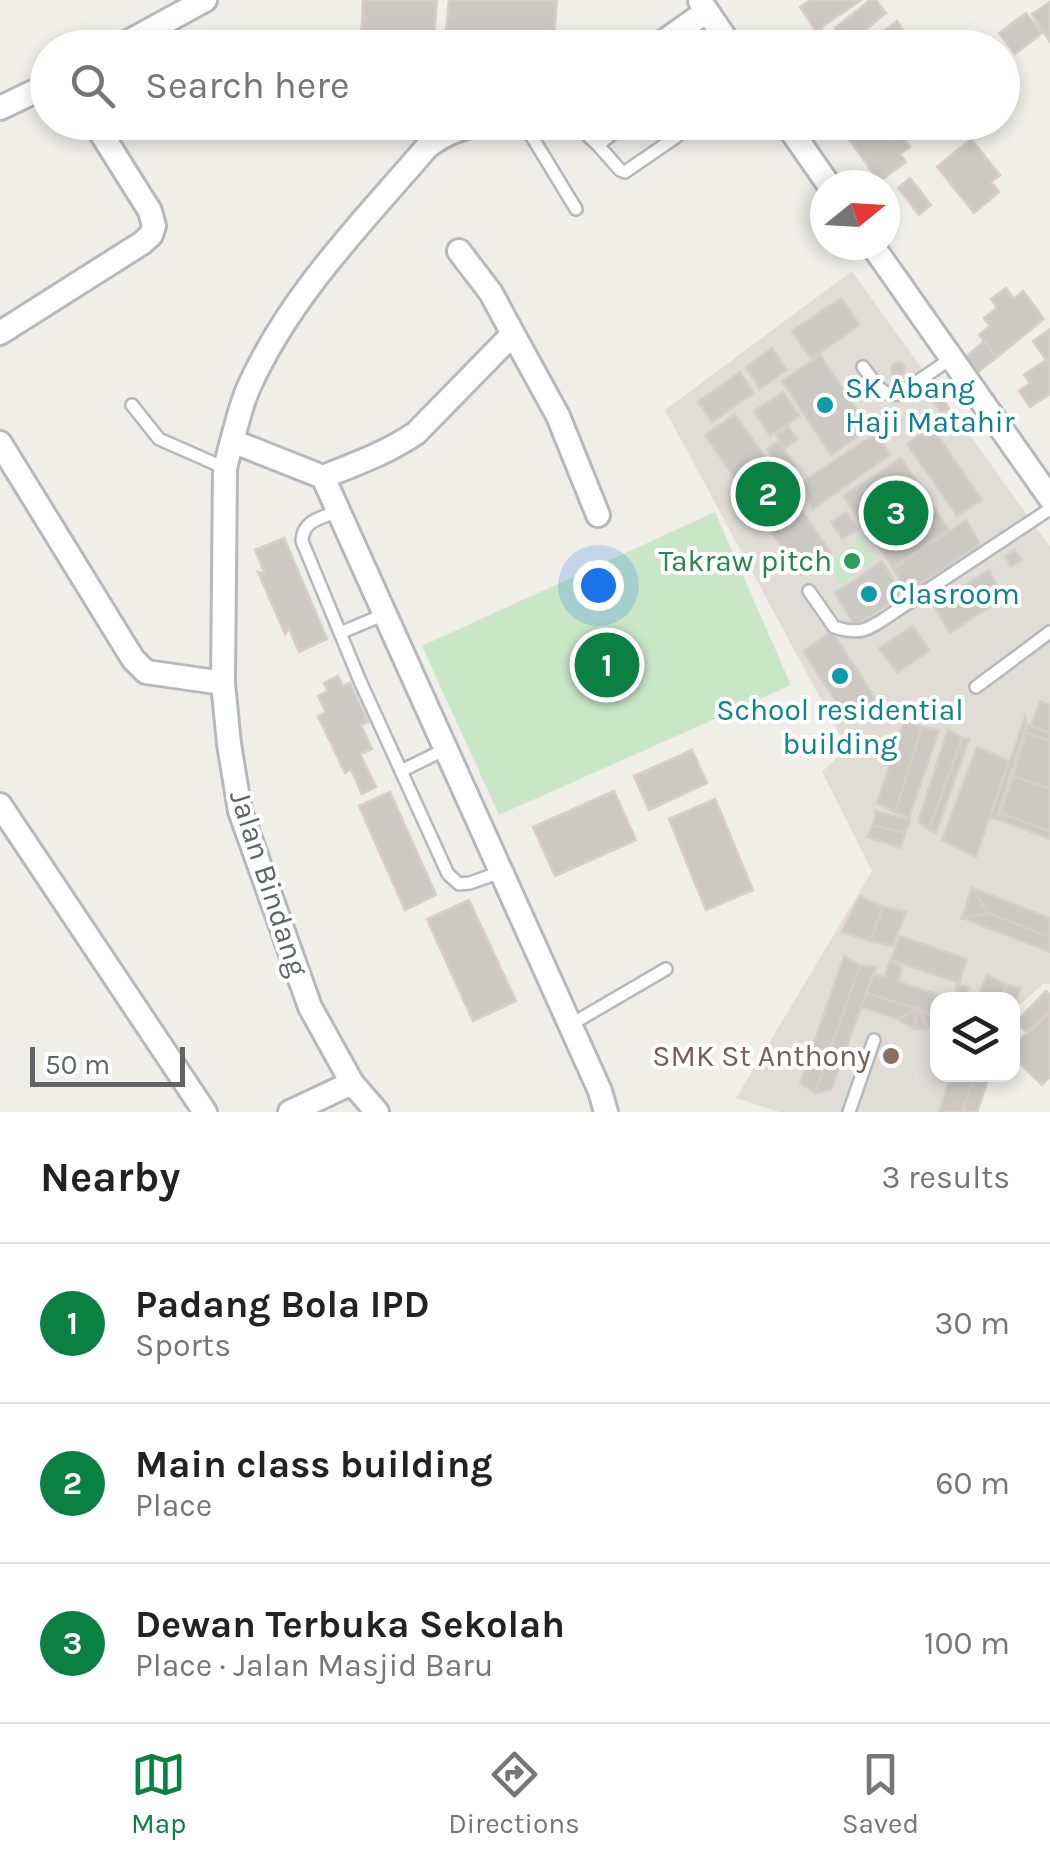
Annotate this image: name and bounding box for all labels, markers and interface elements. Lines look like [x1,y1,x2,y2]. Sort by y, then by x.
search box [30,30,1020,140]
icon: search [65,58,120,113]
text: Search here [145,63,349,108]
north arrow [810,170,900,260]
place label: SK Abang Haji Matahir [845,370,1015,440]
marker: SK Abang Haji Matahir [814,394,836,416]
pin: 2 [736,456,800,532]
pin: 3 [864,476,928,550]
place label: Takraw pitch [659,543,832,579]
marker: Takraw pitch [841,550,863,572]
your location [573,560,624,611]
place label: Clasroom [889,576,1020,612]
marker: Clasroom [858,583,880,605]
pin: 1 [574,628,640,702]
marker: School residential building [829,665,851,687]
place label: School residential building [716,692,964,762]
street label: Jalan Bindang [222,785,316,981]
map controls [930,992,1020,1082]
button: layers [930,992,1020,1082]
place label: SMK St Anthony [652,1038,871,1074]
scale bar [30,1042,185,1086]
marker: SMK St Anthony [880,1045,902,1067]
text: 50 m [45,1048,110,1081]
text: Nearby [40,1152,180,1202]
text: 3 results [882,1159,1010,1196]
text: Padang Bola IPD [135,1282,430,1327]
text: 1 [67,1305,78,1342]
text: 30 m [935,1305,1010,1342]
text: Sports [135,1327,231,1364]
text: Main class building [135,1442,493,1487]
text: 2 [63,1465,82,1502]
text: 60 m [935,1465,1010,1502]
text: Place [135,1487,212,1524]
text: Dewan Terbuka Sekolah [135,1602,565,1647]
text: 3 [63,1625,82,1662]
text: 100 m [924,1625,1010,1662]
text: Place · Jalan Masjid Baru [135,1647,493,1684]
tab: Map [131,1747,186,1840]
tab: Directions [448,1747,580,1840]
tab: Saved [842,1747,919,1840]

